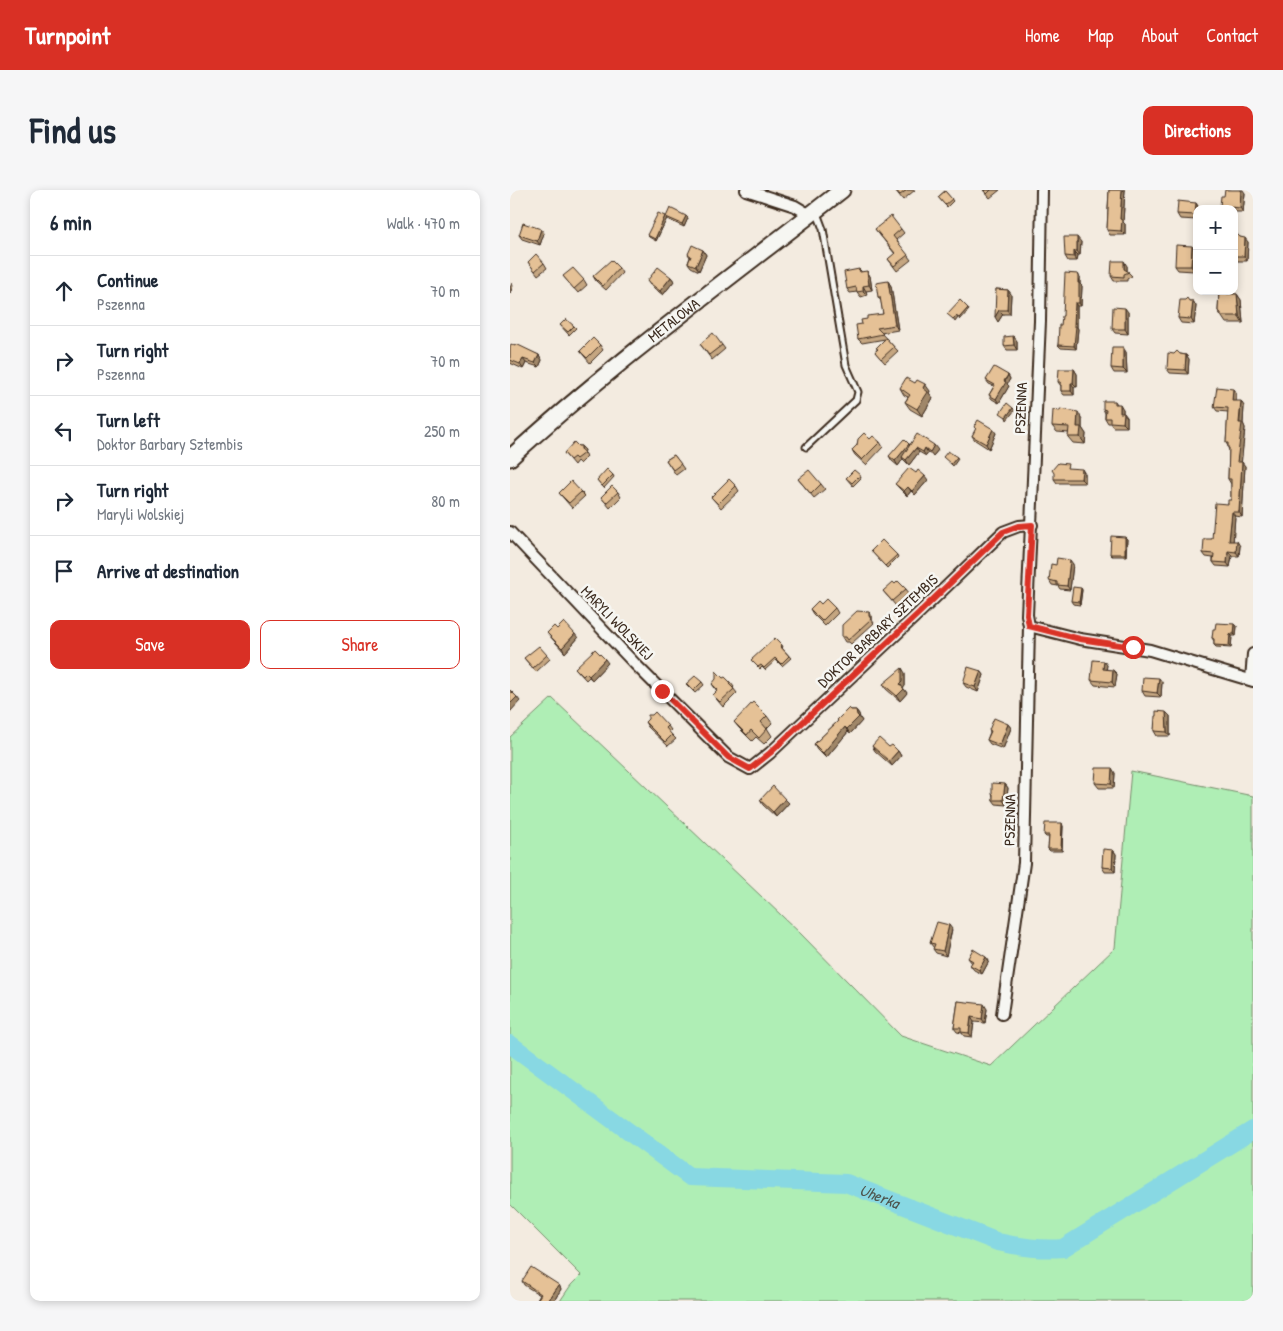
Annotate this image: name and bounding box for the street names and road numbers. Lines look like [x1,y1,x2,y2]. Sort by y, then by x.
street label: METALOWA [643,293,704,347]
street label: PSZENNA [1009,381,1032,434]
street label: DOKTOR BARBARY SZTEMBIS [813,569,943,692]
street label: MARYLI WOLSKIEJ [577,581,659,665]
street label: PSZENNA [999,793,1020,846]

